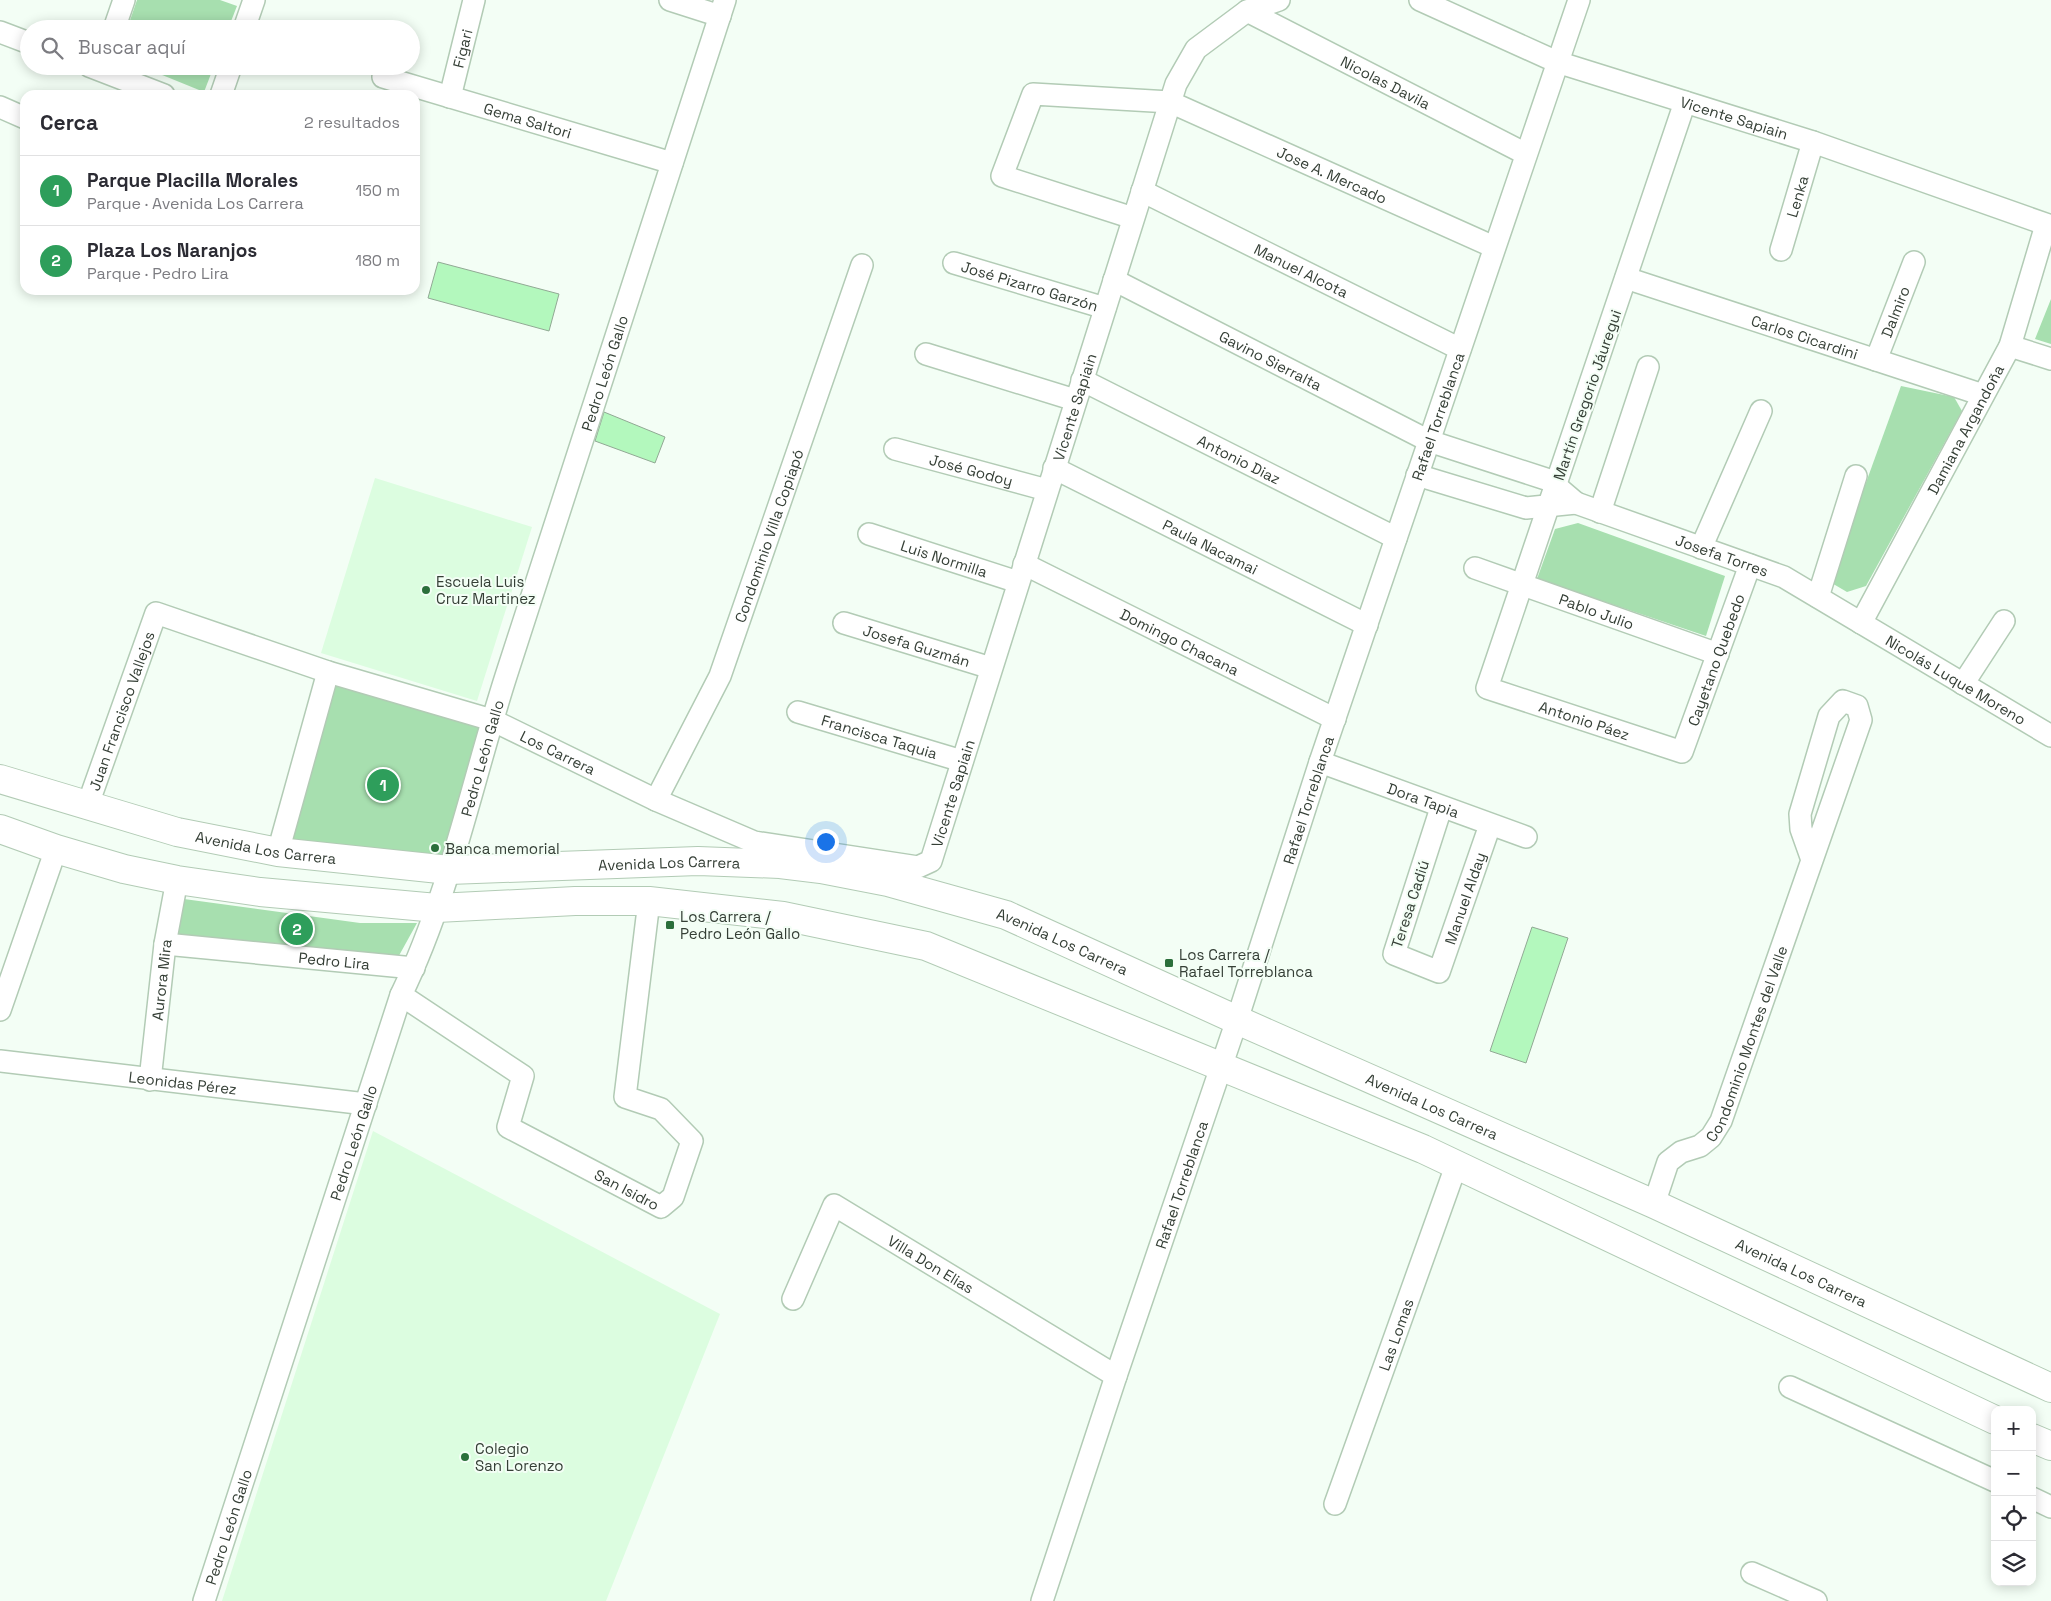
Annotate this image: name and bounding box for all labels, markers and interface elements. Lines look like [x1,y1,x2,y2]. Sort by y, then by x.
search box [20,20,420,75]
street label: Figari [448,27,476,70]
icon: search [38,34,66,62]
text: Buscar aquí [78,35,186,60]
street label: Nicolas Davila [1338,51,1434,113]
street label: Vicente Sapiain [1678,92,1790,143]
street label: Gema Saltori [481,98,574,142]
text: Cerca [40,109,98,136]
text: 2 resultados [304,112,400,133]
street label: Jose A. Mercado [1274,142,1390,207]
text: Parque Placilla Morales [87,168,298,193]
street label: Lenka [1782,173,1812,220]
text: 1 [52,180,60,201]
text: 150 m [356,180,400,201]
text: Parque · Avenida Los Carrera [87,193,304,214]
text: Plaza Los Naranjos [87,238,257,263]
street label: Manuel Alcota [1251,239,1352,302]
text: 2 [51,250,61,271]
text: 180 m [355,250,400,271]
street label: José Pizarro Garzón [959,256,1100,315]
text: Parque · Pedro Lira [87,263,229,284]
street label: Dalmiro [1876,283,1913,340]
street label: Martín Gregorio Jáuregui [1549,307,1625,483]
street label: Carlos Cicardini [1749,310,1860,363]
street label: Pedro León Gallo [577,313,632,433]
street label: Gavino Sierralta [1216,326,1326,394]
street label: Rafael Torreblanca [1407,349,1468,483]
street label: Vicente Sapiain [1048,351,1100,463]
street label: Damiana Argandoña [1923,361,2008,497]
street label: Antonio Diaz [1195,430,1284,488]
street label: Condominio Villa Copiapó [730,446,807,625]
street label: José Godoy [927,449,1015,490]
street label: Paula Nacamai [1160,515,1261,578]
street label: Josefa Torres [1673,530,1771,580]
street label: Luis Normilla [898,535,990,581]
place label: Escuela Luis Cruz Martinez [436,572,536,608]
marker: Escuela Luis Cruz Martinez [420,584,432,596]
street label: Pablo Julio [1556,589,1637,633]
street label: Cayetano Quebedo [1683,591,1748,728]
street label: Domingo Chacana [1117,604,1243,679]
street label: Josefa Guzmán [861,620,973,671]
street label: Juan Francisco Vallejos [84,629,158,793]
street label: Nicolás Luque Moreno [1882,630,2030,729]
street label: Antonio Páez [1537,696,1632,744]
street label: Pedro León Gallo [456,697,508,818]
street label: Francisca Taquia [819,710,940,763]
street label: Los Carrera [517,726,599,779]
street label: Rafael Torreblanca [1278,733,1338,867]
street label: Vicente Sapiain [926,737,978,849]
pin: 1 [367,766,399,804]
street label: Dora Tapia [1385,778,1462,821]
street label: Avenida Los Carrera [194,826,337,868]
your location [813,829,839,855]
place label: Banca memorial [445,839,560,858]
marker: Banca memorial [429,842,441,854]
street label: Manuel Alday [1440,849,1489,947]
street label: Avenida Los Carrera [598,851,741,874]
street label: Teresa Cadiú [1387,858,1433,950]
street label: Avenida Los Carrera [995,903,1132,979]
place label: Los Carrera / Pedro León Gallo [680,907,800,943]
pin: 2 [281,910,313,948]
marker: Los Carrera / Pedro León Gallo [664,919,676,931]
street label: Aurora Mira [147,937,175,1021]
street label: Condominio Montes del Valle [1701,943,1791,1145]
place label: Los Carrera / Rafael Torreblanca [1179,945,1313,981]
street label: Pedro Lira [298,947,371,973]
marker: Los Carrera / Rafael Torreblanca [1163,957,1175,969]
street label: Leonidas Pérez [128,1067,238,1098]
street label: Avenida Los Carrera [1363,1069,1501,1144]
street label: Pedro León Gallo [325,1082,381,1203]
street label: Rafael Torreblanca [1150,1118,1212,1251]
street label: San Isidro [591,1165,663,1214]
street label: Villa Don Elias [884,1230,978,1297]
street label: Avenida Los Carrera [1733,1234,1870,1311]
street label: Las Lomas [1374,1296,1417,1373]
map controls [1991,1406,2036,1586]
button: + [1991,1406,2036,1451]
place label: Colegio San Lorenzo [475,1439,564,1475]
marker: Colegio San Lorenzo [459,1451,471,1463]
button: − [1991,1451,2036,1496]
street label: Pedro León Gallo [200,1467,256,1587]
button: locate [1991,1496,2036,1541]
button: layers [1991,1541,2036,1586]

